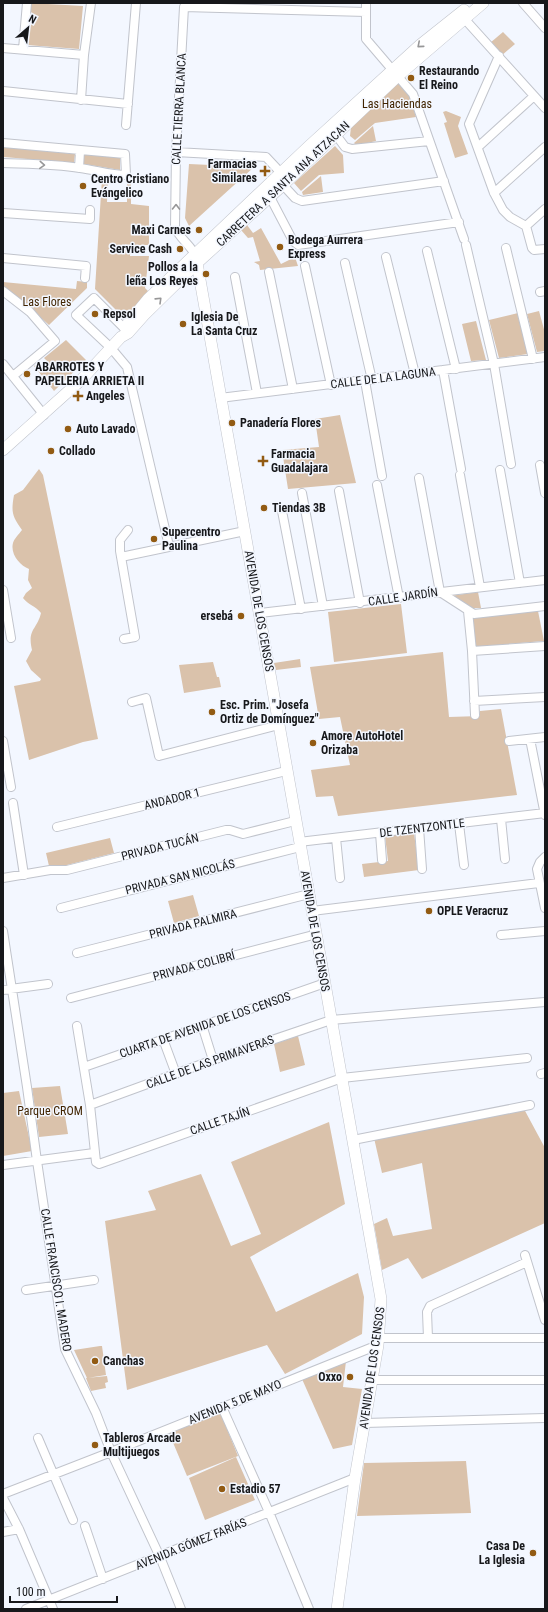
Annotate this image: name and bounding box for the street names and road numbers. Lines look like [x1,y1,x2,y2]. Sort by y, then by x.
street label: CALLE TIERRA BLANCA [169,53,189,165]
street label: CARRETERA A SANTA ANA ATZACAN [213,118,353,250]
street label: CALLE DE LA LAGUNA [330,365,436,391]
street label: AVENIDA DE LOS CENSOS [241,549,277,673]
street label: CALLE JARDÍN [367,584,439,609]
street label: ANDADOR 1 [143,785,201,813]
street label: DE TZENTZONTLE [379,816,465,840]
street label: PRIVADA TUCÁN [119,830,200,863]
street label: PRIVADA SAN NICOLÁS [124,856,236,897]
street label: AVENIDA DE LOS CENSOS [297,869,333,993]
street label: PRIVADA PALMIRA [148,906,238,942]
street label: PRIVADA COLIBRÍ [151,947,237,984]
street label: CUARTA DE AVENIDA DE LOS CENSOS [118,989,292,1061]
street label: CALLE DE LAS PRIMAVERAS [144,1032,276,1092]
street label: CALLE TAJÍN [188,1103,252,1138]
street label: CALLE FRANCISCO I. MADERO [38,1208,74,1352]
street label: AVENIDA DE LOS CENSOS [357,1306,387,1430]
street label: AVENIDA 5 DE MAYO [186,1377,284,1427]
street label: AVENIDA GÓMEZ FARÍAS [133,1514,249,1573]

